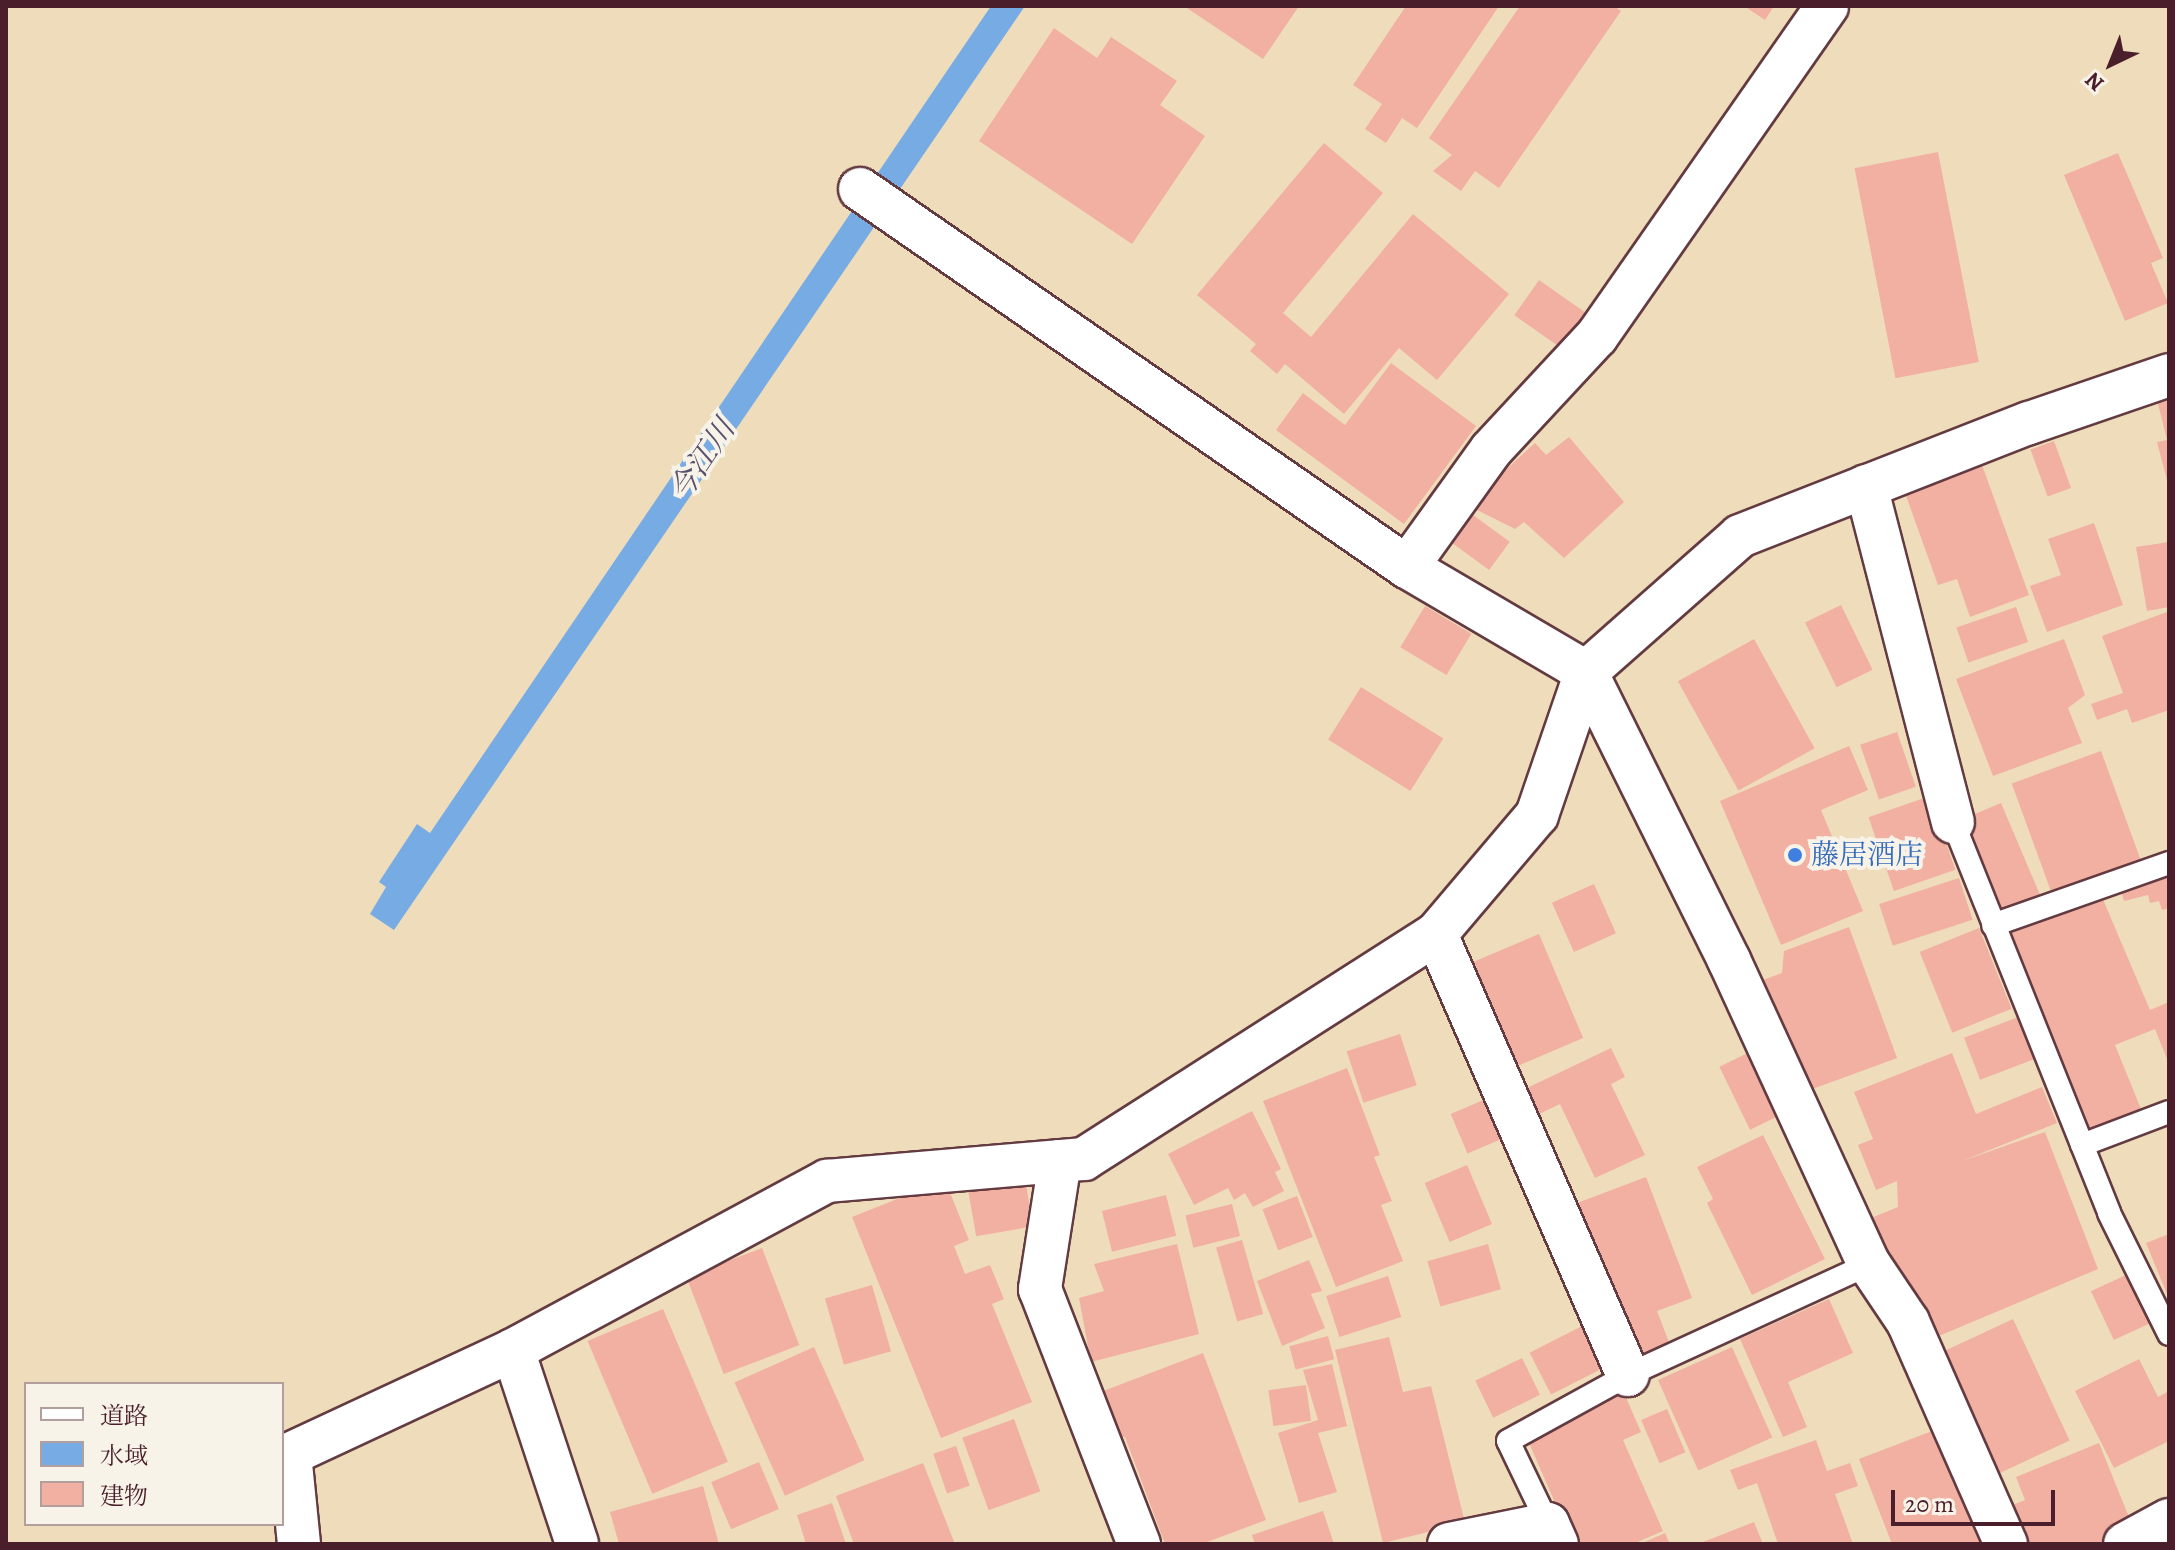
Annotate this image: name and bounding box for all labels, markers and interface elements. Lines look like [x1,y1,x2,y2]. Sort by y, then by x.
north arrow [2071,24,2151,104]
text: N [2079,65,2111,98]
water label: 今江川 [662,413,742,507]
place label: 藤居酒店 [1811,838,1923,872]
marker: 藤居酒店 [1786,846,1804,864]
legend [24,1382,284,1526]
text: 道路 [100,1400,148,1432]
text: 水域 [100,1440,148,1472]
scale bar [1895,1474,2059,1524]
text: 建物 [100,1480,148,1512]
text: 20 m [1905,1488,1954,1520]

